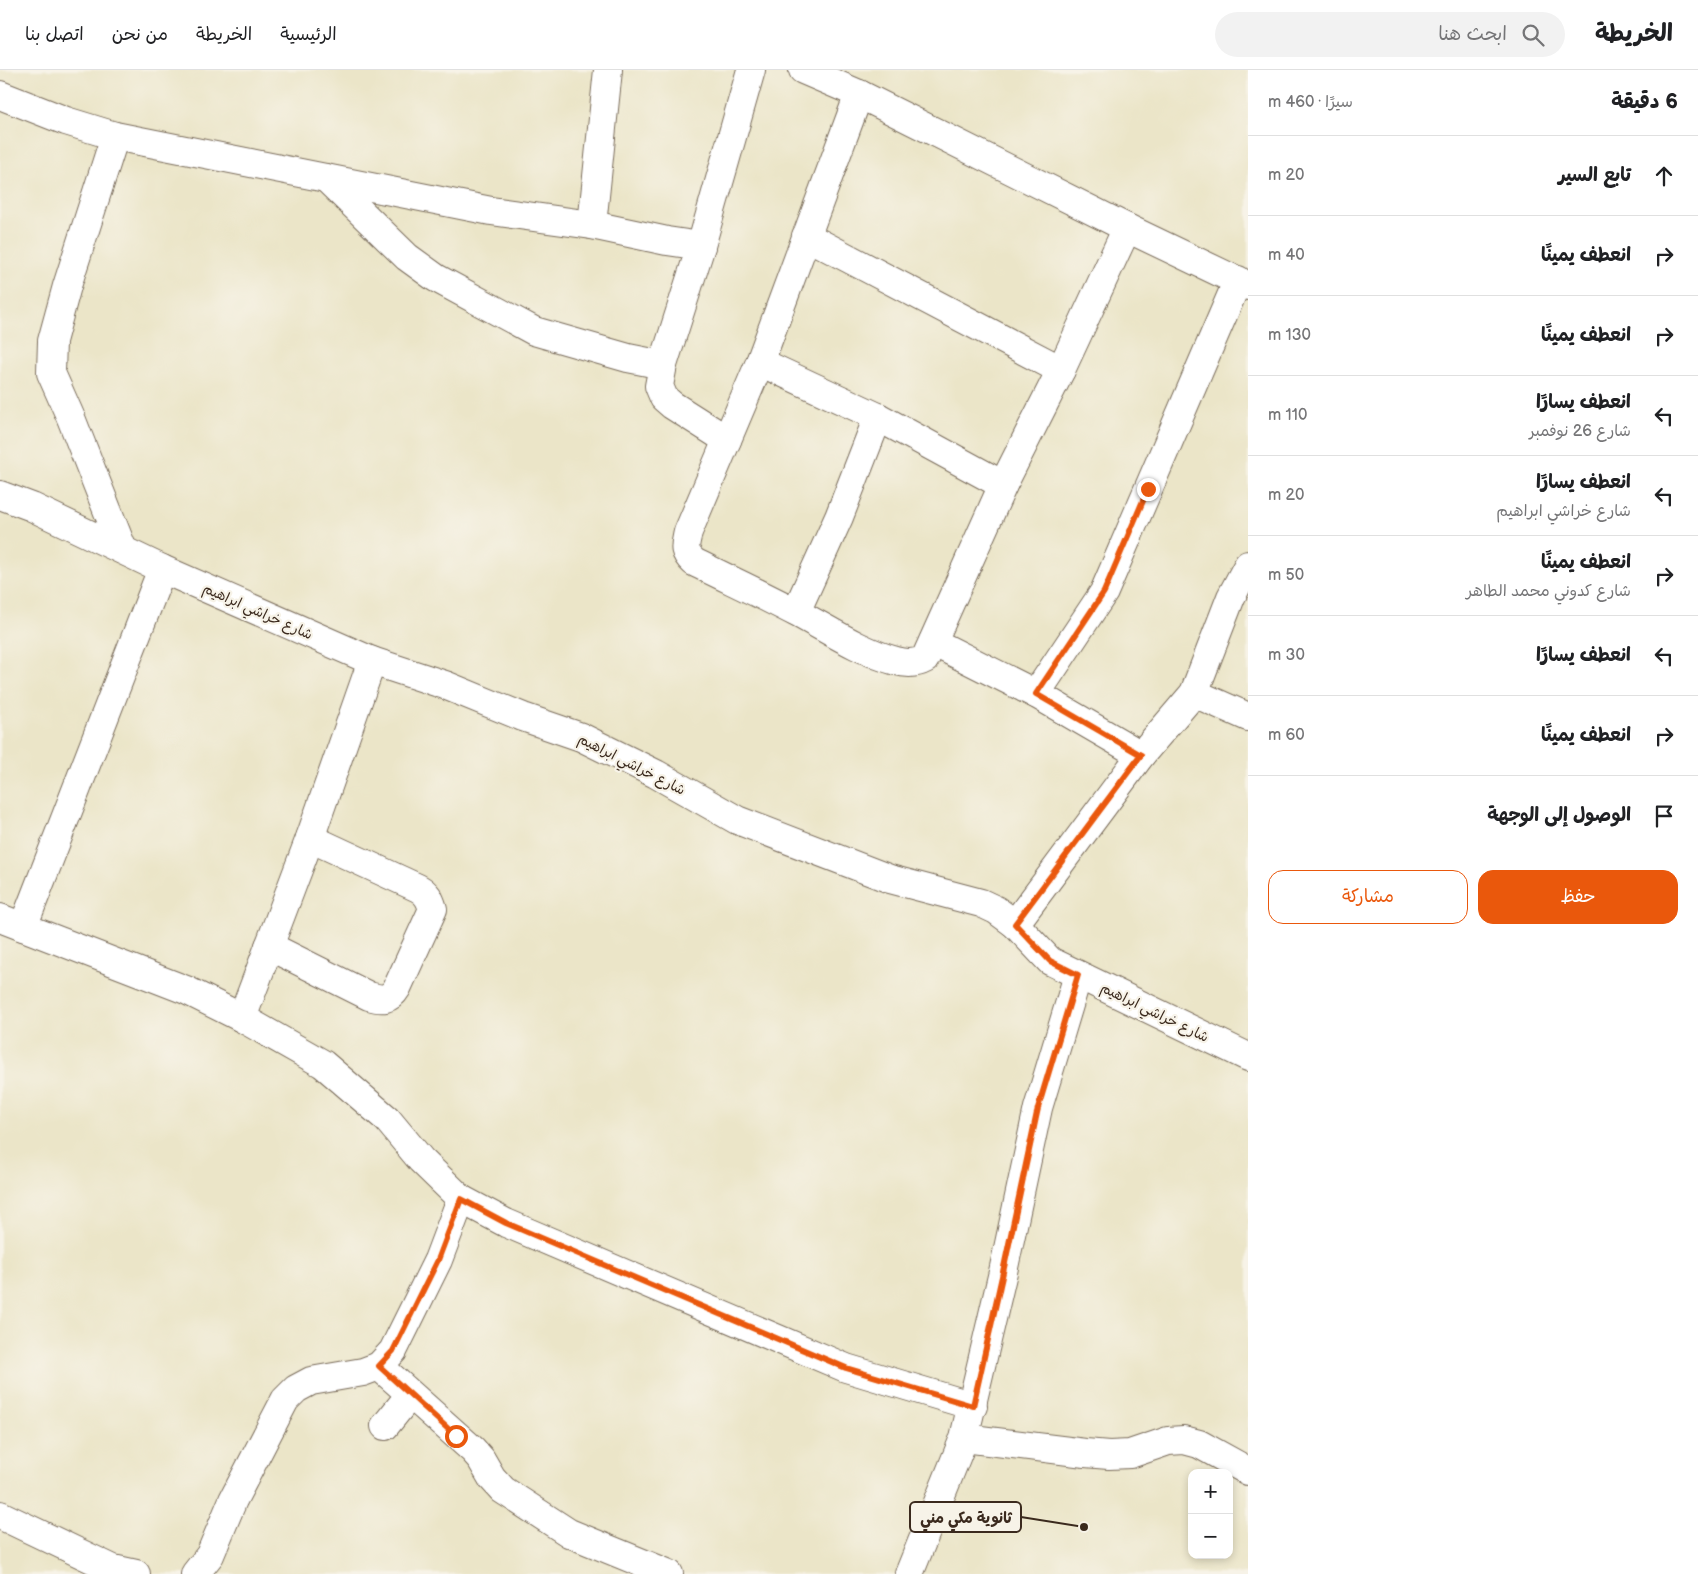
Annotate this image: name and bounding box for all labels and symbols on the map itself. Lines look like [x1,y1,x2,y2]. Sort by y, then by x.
route end [1137,478,1160,501]
street label: شارع خراشي ابراهيم [199,580,315,647]
street label: شارع خراشي ابراهيم [574,730,688,802]
street label: شارع خراشي ابراهيم [1096,979,1211,1050]
route start [445,1425,468,1448]
callout: ثانوية مكي مني [910,1502,1021,1532]
text: ثانوية مكي مني [920,1509,1013,1532]

